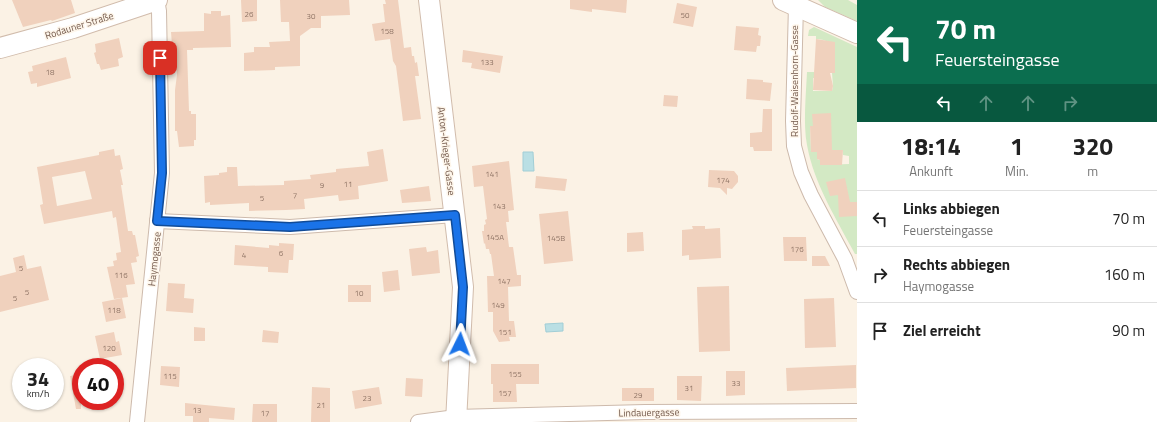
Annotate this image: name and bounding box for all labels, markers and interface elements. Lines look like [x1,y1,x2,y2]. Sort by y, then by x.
text: 70 m [935,7,996,50]
street label: Rodauner Straße [43,8,115,43]
house number: 26 [245,8,254,20]
house number: 50 [681,9,690,21]
house number: 30 [307,10,316,22]
icon: left [869,16,921,68]
house number: 158 [380,25,394,37]
street label: Rudolf-Waisenhorn-Gasse [787,25,802,137]
pin [143,41,177,75]
text: Feuersteingasse [935,46,1060,73]
icon: arrive [149,47,171,69]
house number: 133 [480,56,494,68]
house number: 18 [46,66,55,78]
icon: left [933,92,955,114]
icon: ahead [975,92,997,114]
icon: ahead [1017,92,1039,114]
icon: right [1059,92,1081,114]
street label: Anton-Krieger-Gasse [434,106,459,196]
text: 18:14 [901,128,961,164]
text: 1 [1010,128,1024,164]
text: 320 [1073,128,1113,164]
text: Ankunft [909,161,953,181]
text: Min. [1005,161,1029,181]
text: m [1087,161,1098,181]
house number: 141 [485,168,499,180]
house number: 174 [716,174,730,186]
house number: 11 [344,178,352,190]
house number: 9 [320,179,325,191]
house number: 7 [293,189,297,201]
house number: 5 [260,192,265,204]
text: Links abbiegen [903,197,1000,220]
house number: 143 [492,200,506,212]
text: 70 m [1112,207,1145,230]
icon: left [869,208,891,230]
text: Feuersteingasse [903,220,993,240]
street label: Haymogasse [144,231,165,287]
house number: 145A [486,231,504,243]
house number: 145B [547,232,565,244]
house number: 176 [790,243,804,255]
house number: 6 [279,247,284,259]
house number: 4 [242,249,247,261]
text: Rechts abbiegen [903,253,1010,276]
house number: 5 [19,262,24,274]
text: 160 m [1104,263,1145,286]
icon: right [869,264,891,286]
house number: 116 [114,269,128,281]
house number: 147 [497,275,511,287]
text: Haymogasse [903,276,974,296]
house number: 5 [25,286,30,298]
house number: 10 [355,287,364,299]
house number: 5 [13,292,18,304]
house number: 149 [491,299,505,311]
house number: 118 [107,304,121,316]
text: Ziel erreicht [903,319,981,342]
text: 90 m [1112,319,1145,342]
icon: arrive [869,320,891,342]
position arrow [439,323,481,365]
house number: 151 [498,326,512,338]
house number: 120 [102,342,116,354]
speed limit sign: 40 [72,358,124,410]
text: 34 [27,363,49,394]
house number: 155 [508,368,522,380]
house number: 115 [163,370,177,382]
house number: 33 [732,377,740,389]
house number: 31 [685,382,693,394]
text: km/h [27,386,49,401]
house number: 157 [498,387,512,399]
house number: 29 [634,389,643,401]
house number: 23 [363,392,371,404]
house number: 21 [317,399,325,411]
house number: 13 [193,404,201,416]
street label: Lindauergasse [618,404,680,421]
house number: 17 [261,407,269,419]

